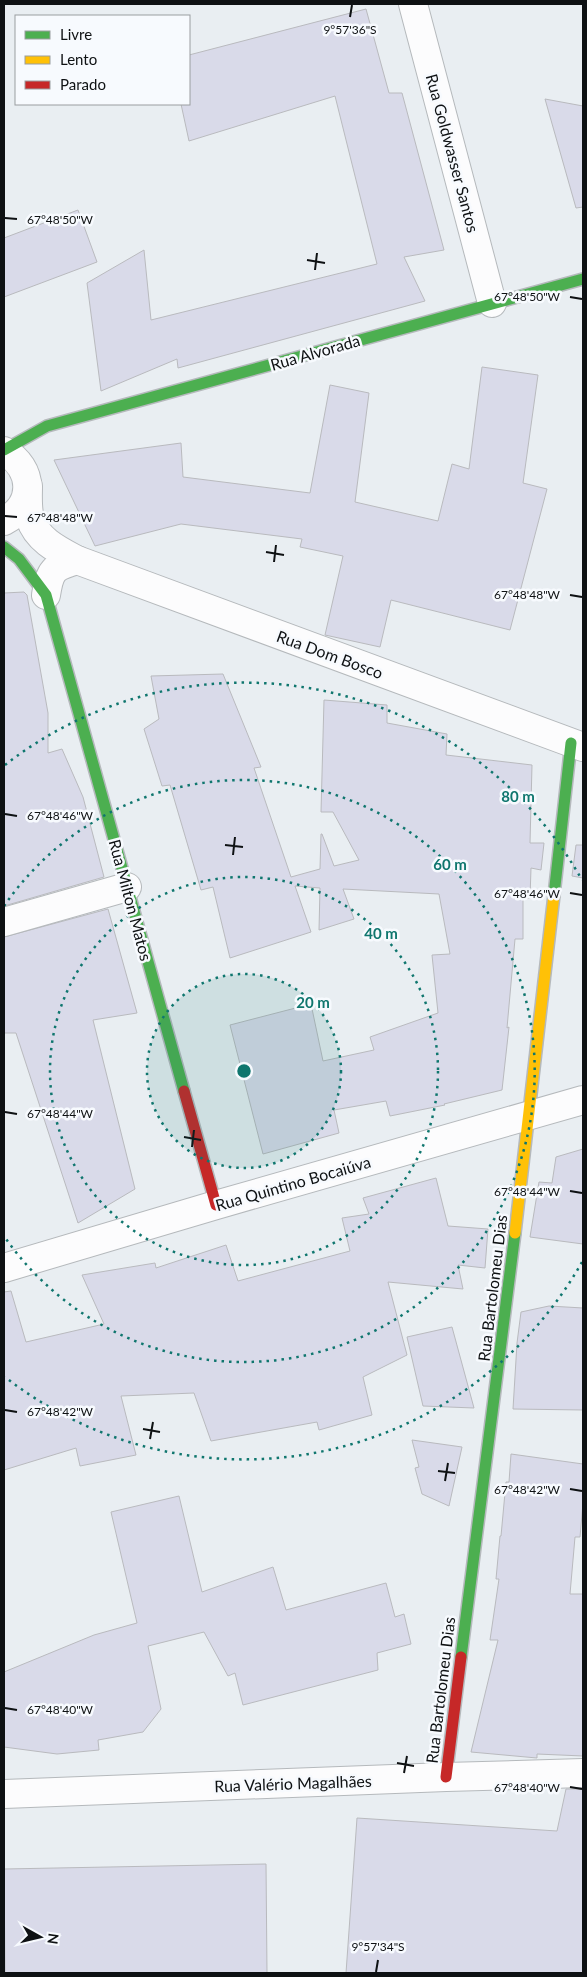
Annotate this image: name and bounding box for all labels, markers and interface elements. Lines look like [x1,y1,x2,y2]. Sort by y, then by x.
legend [15,15,190,105]
text: 9°57'36"S [323,22,377,37]
text: Livre [60,25,92,43]
text: Lento [60,50,97,68]
street label: Rua Goldwasser Santos [423,72,483,234]
text: Parado [60,75,106,93]
text: 67°48'50"W [27,212,94,227]
text: 67°48'50"W [494,289,561,304]
street label: Rua Alvorada [268,330,362,374]
text: 67°48'48"W [27,510,94,525]
text: 67°48'48"W [494,587,561,602]
street label: Rua Dom Bosco [274,626,386,682]
text: 80 m [501,787,535,805]
text: 67°48'46"W [27,808,94,823]
street label: Rua Milton Matos [106,837,156,963]
text: 60 m [433,855,467,873]
text: 67°48'46"W [494,886,561,901]
text: 40 m [364,924,398,942]
text: 20 m [296,993,330,1011]
centre of rings [235,1062,253,1080]
text: 67°48'44"W [27,1106,94,1121]
street label: Rua Quintino Bocaiúva [213,1152,373,1214]
text: 67°48'44"W [494,1184,561,1199]
street label: Rua Bartolomeu Dias [474,1214,510,1362]
text: 67°48'42"W [27,1404,94,1419]
text: 67°48'42"W [494,1482,561,1497]
street label: Rua Bartolomeu Dias [422,1616,458,1764]
text: 67°48'40"W [27,1702,94,1717]
street label: Rua Valério Magalhães [214,1771,372,1795]
text: 67°48'40"W [494,1780,561,1795]
north arrow [15,1912,65,1962]
text: N [44,1932,63,1945]
text: 9°57'34"S [351,1939,405,1954]

